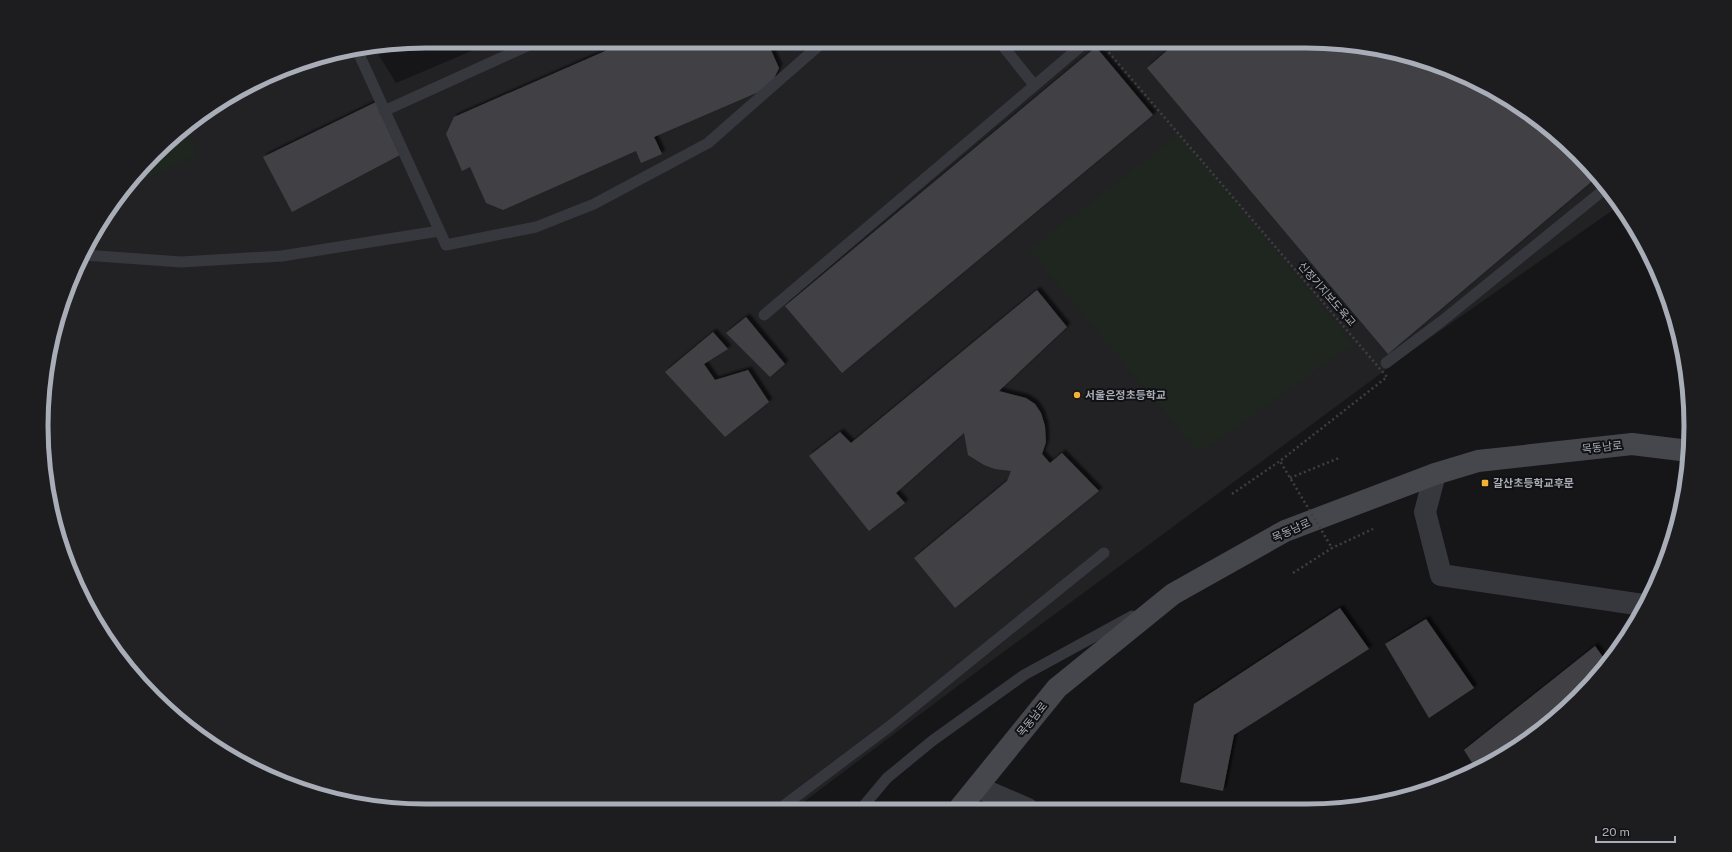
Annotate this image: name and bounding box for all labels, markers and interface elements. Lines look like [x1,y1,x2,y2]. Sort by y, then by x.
street label: 신정기지보도육교 [1296,260,1358,328]
place label: 서울은정초등학교 [1085,389,1166,401]
marker: 서울은정초등학교 [1072,390,1082,400]
street label: 목동남로 [1581,439,1623,455]
place label: 갈산초등학교후문 [1493,477,1574,489]
marker: 갈산초등학교후문 [1480,478,1490,488]
street label: 목동남로 [1270,516,1312,544]
street label: 목동남로 [1015,699,1049,739]
scale bar [1596,818,1675,844]
text: 20 m [1602,825,1630,839]

